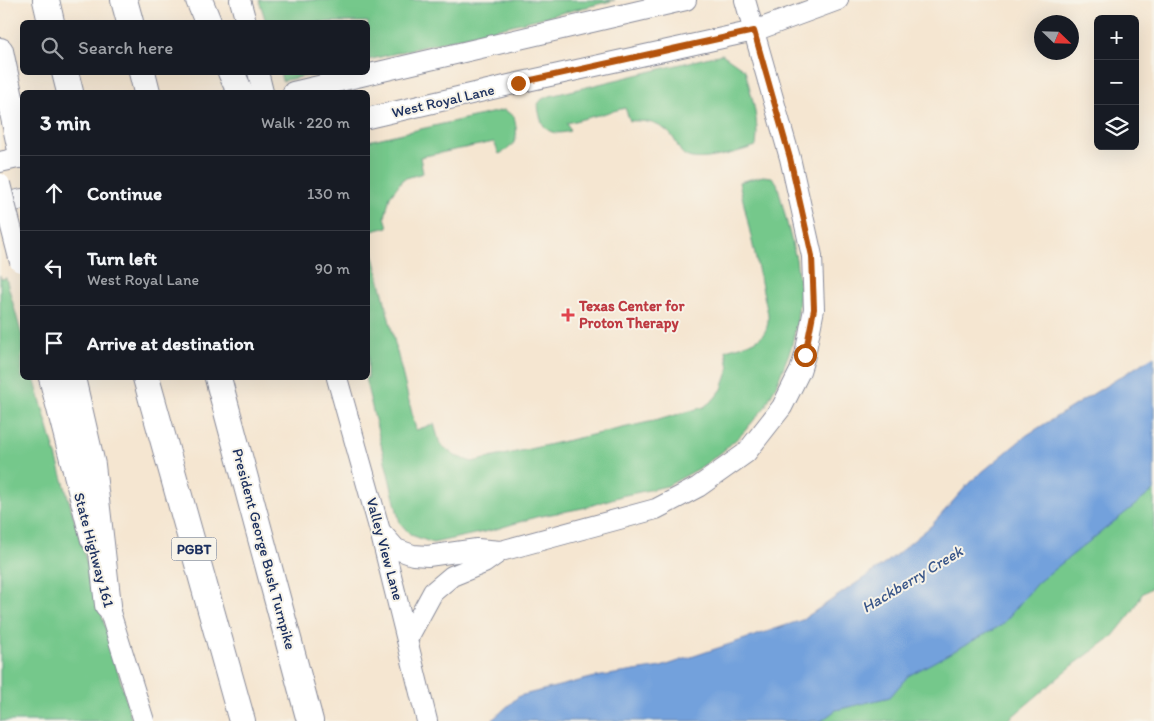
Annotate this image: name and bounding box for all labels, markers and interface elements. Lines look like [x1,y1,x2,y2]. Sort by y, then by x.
north arrow [1034,15,1079,60]
map controls [1094,15,1139,150]
button: + [1094,15,1139,60]
search box [20,20,370,75]
icon: search [38,34,66,62]
text: Search here [78,36,173,59]
button: − [1094,60,1139,105]
route end [507,72,530,95]
street label: West Royal Lane [390,80,496,122]
button: layers [1094,105,1139,150]
text: 3 min [40,110,90,135]
text: Walk · 220 m [261,113,350,132]
icon: ahead [40,179,68,207]
text: Continue [87,182,162,205]
text: 130 m [307,184,350,203]
text: Turn left [87,247,157,270]
icon: left [40,254,68,282]
text: 90 m [315,259,350,278]
text: West Royal Lane [87,270,199,289]
place label: Texas Center for Proton Therapy [578,297,685,333]
marker: Texas Center for Proton Therapy [561,308,575,322]
icon: arrive [40,329,68,357]
text: Arrive at destination [87,332,254,355]
route start [794,344,817,367]
street label: President George Bush Turnpike [228,446,300,652]
street label: State Highway 161 [70,491,118,610]
street label: Valley View Lane [363,496,407,602]
road number: PGBT [172,538,216,560]
water label: Hackberry Creek [858,541,967,617]

